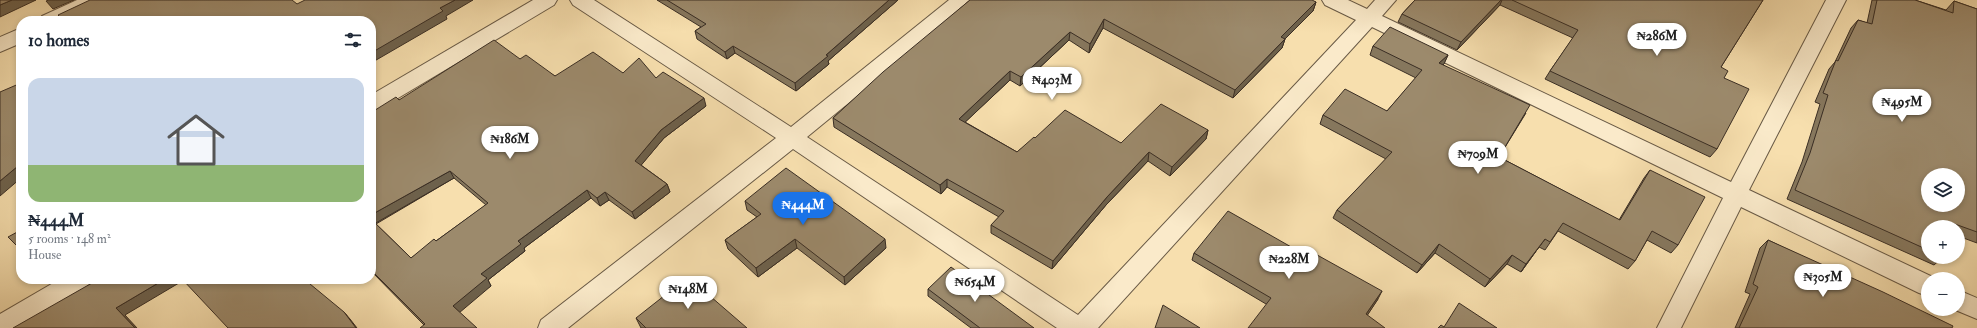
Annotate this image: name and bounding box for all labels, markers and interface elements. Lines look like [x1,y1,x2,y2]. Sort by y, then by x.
pin: ₦286M [1629,23,1685,57]
text: ₦286M [1636,28,1678,44]
icon: filters [342,29,364,51]
text: 10 homes [28,30,89,51]
pin: ₦403M [1024,67,1080,101]
text: ₦403M [1032,72,1072,88]
pin: ₦495M [1874,89,1930,123]
text: ₦495M [1881,94,1923,110]
icon: home [160,104,232,176]
pin: ₦186M [482,126,538,160]
text: ₦186M [490,131,530,147]
pin: ₦709M [1450,141,1506,175]
text: ₦709M [1457,146,1499,162]
map controls [1921,168,1965,316]
button: layers [1921,168,1965,212]
pin: ₦444M [775,192,831,226]
text: ₦444M [782,197,825,213]
text: ₦444M [28,210,84,231]
button: + [1921,220,1965,264]
text: 5 rooms · 148 m² [28,231,111,247]
pin: ₦228M [1261,246,1317,280]
text: House [28,247,61,263]
text: ₦228M [1268,251,1310,267]
pin: ₦305M [1795,264,1851,298]
pin: ₦654M [947,269,1003,303]
text: ₦305M [1803,269,1843,285]
button: − [1921,272,1965,316]
text: ₦654M [955,274,995,290]
pin: ₦148M [660,276,716,310]
text: ₦148M [668,281,708,297]

